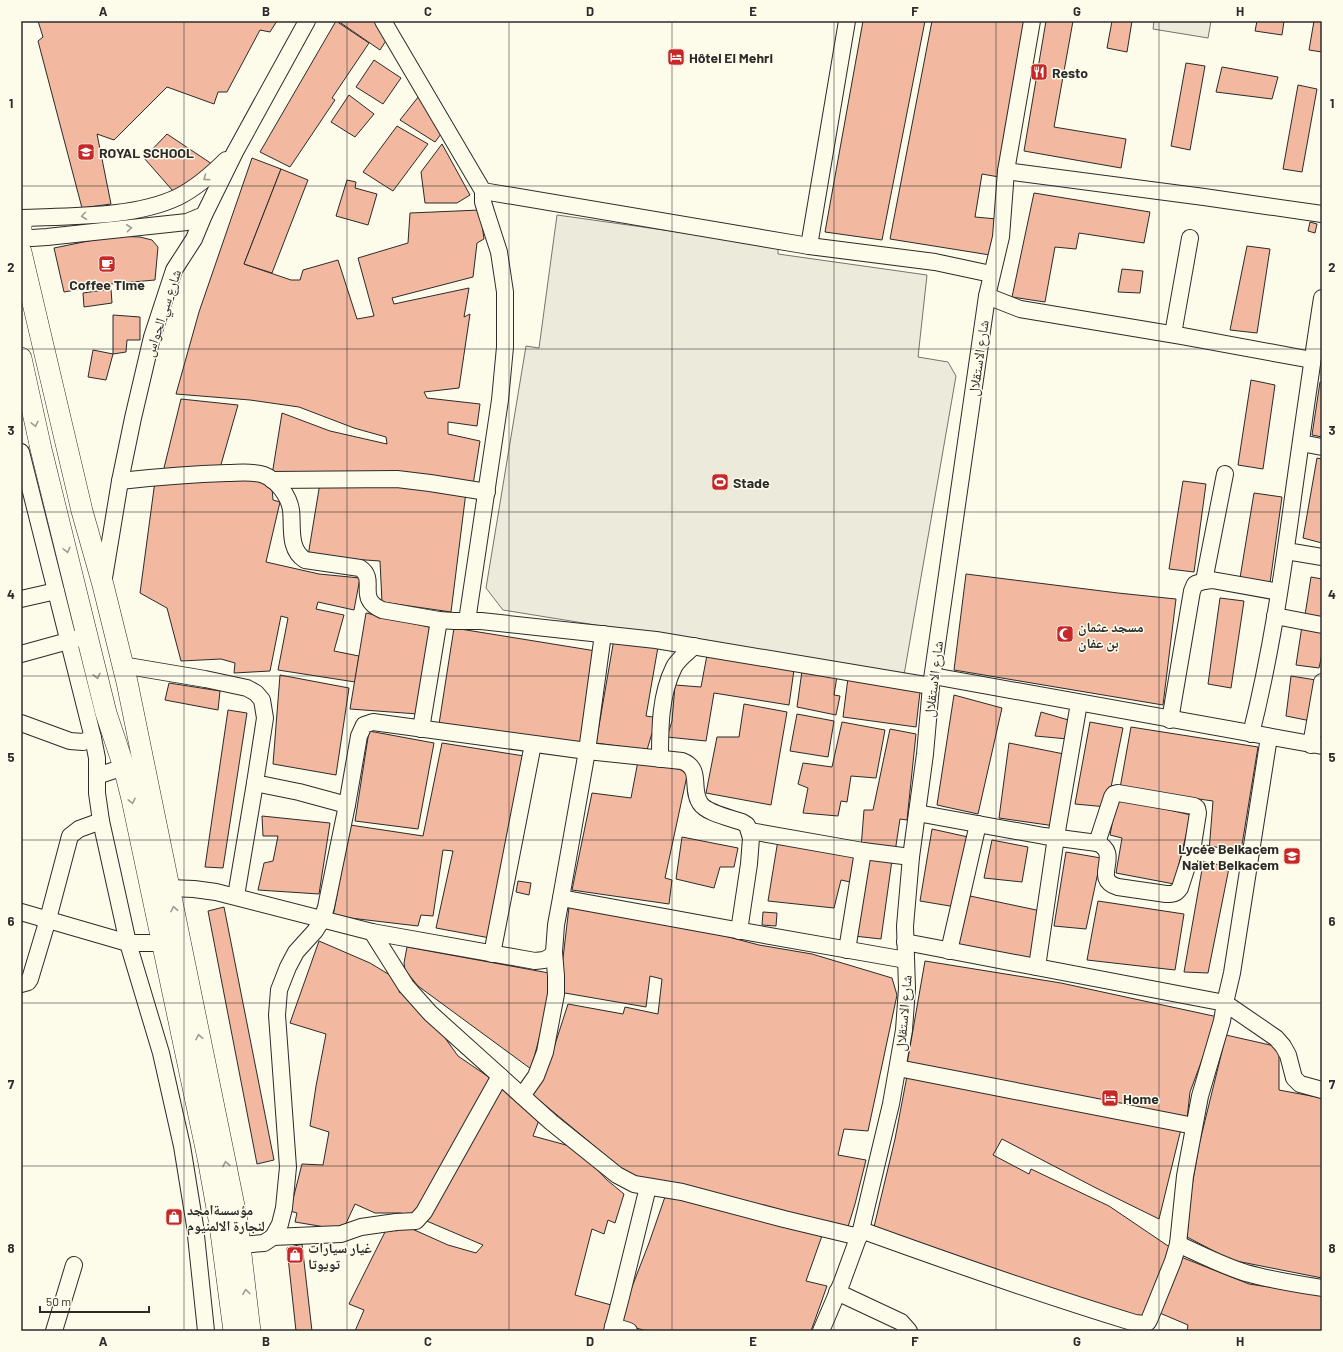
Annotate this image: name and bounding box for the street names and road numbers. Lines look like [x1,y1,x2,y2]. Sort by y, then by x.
street label: شارع سي الحواس [140,267,187,360]
street label: شارع الاستقلال [964,319,994,397]
street label: شارع الاستقلال [920,640,948,718]
street label: شارع الاستقلال [891,974,917,1052]

